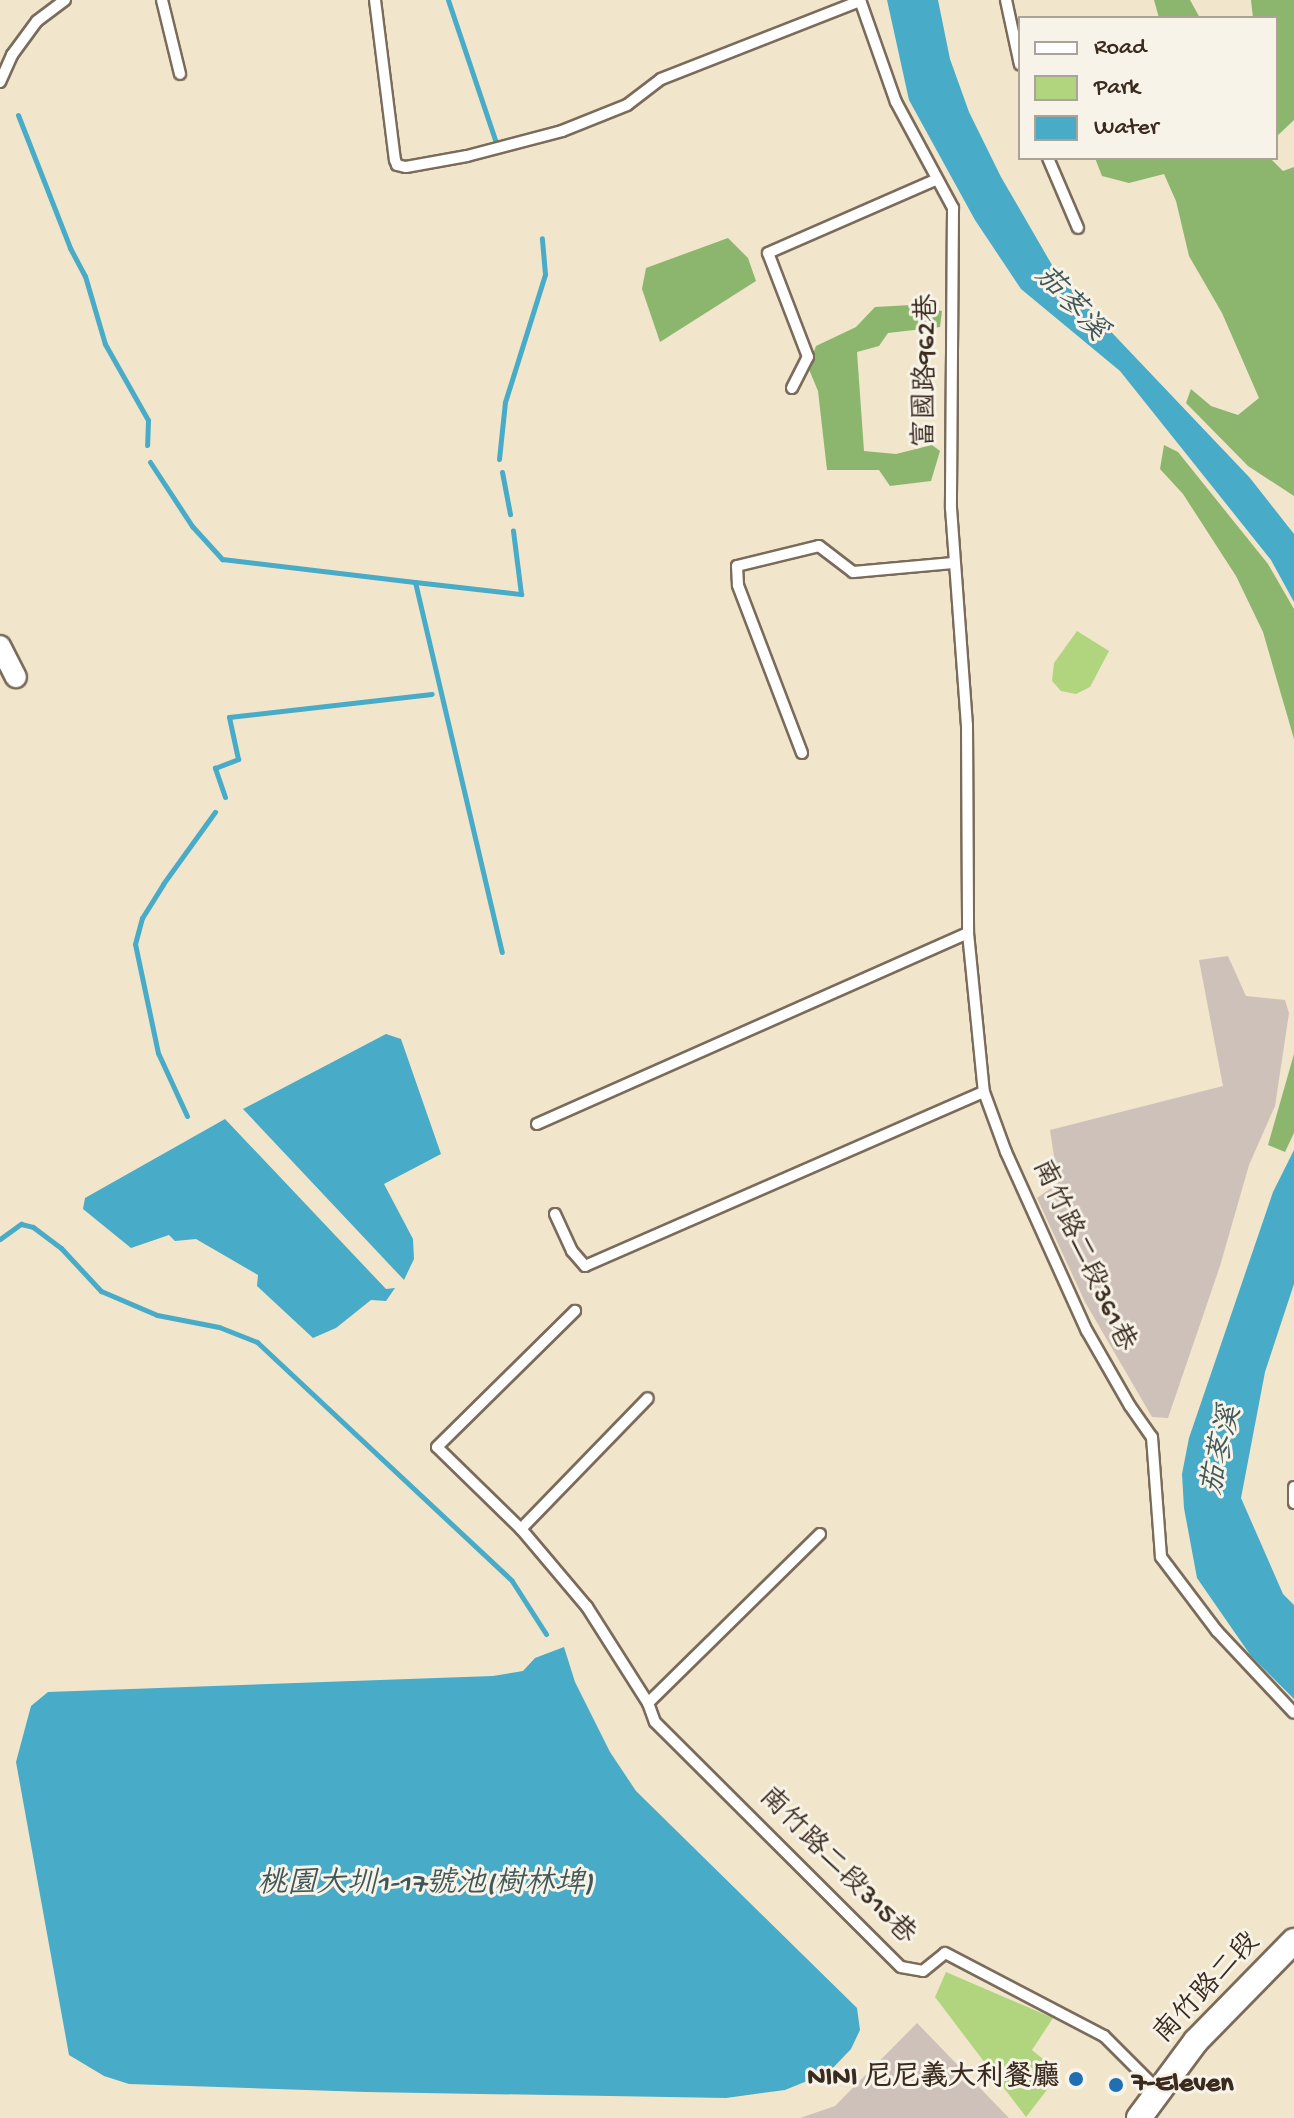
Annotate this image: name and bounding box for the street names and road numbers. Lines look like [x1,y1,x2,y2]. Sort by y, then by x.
street label: 富國路962巷 [910,294,946,448]
street label: 南竹路二段361巷 [1023,1155,1141,1357]
street label: 南竹路二段315巷 [750,1781,922,1953]
street label: 南竹路二段 [1148,1926,1268,2052]

